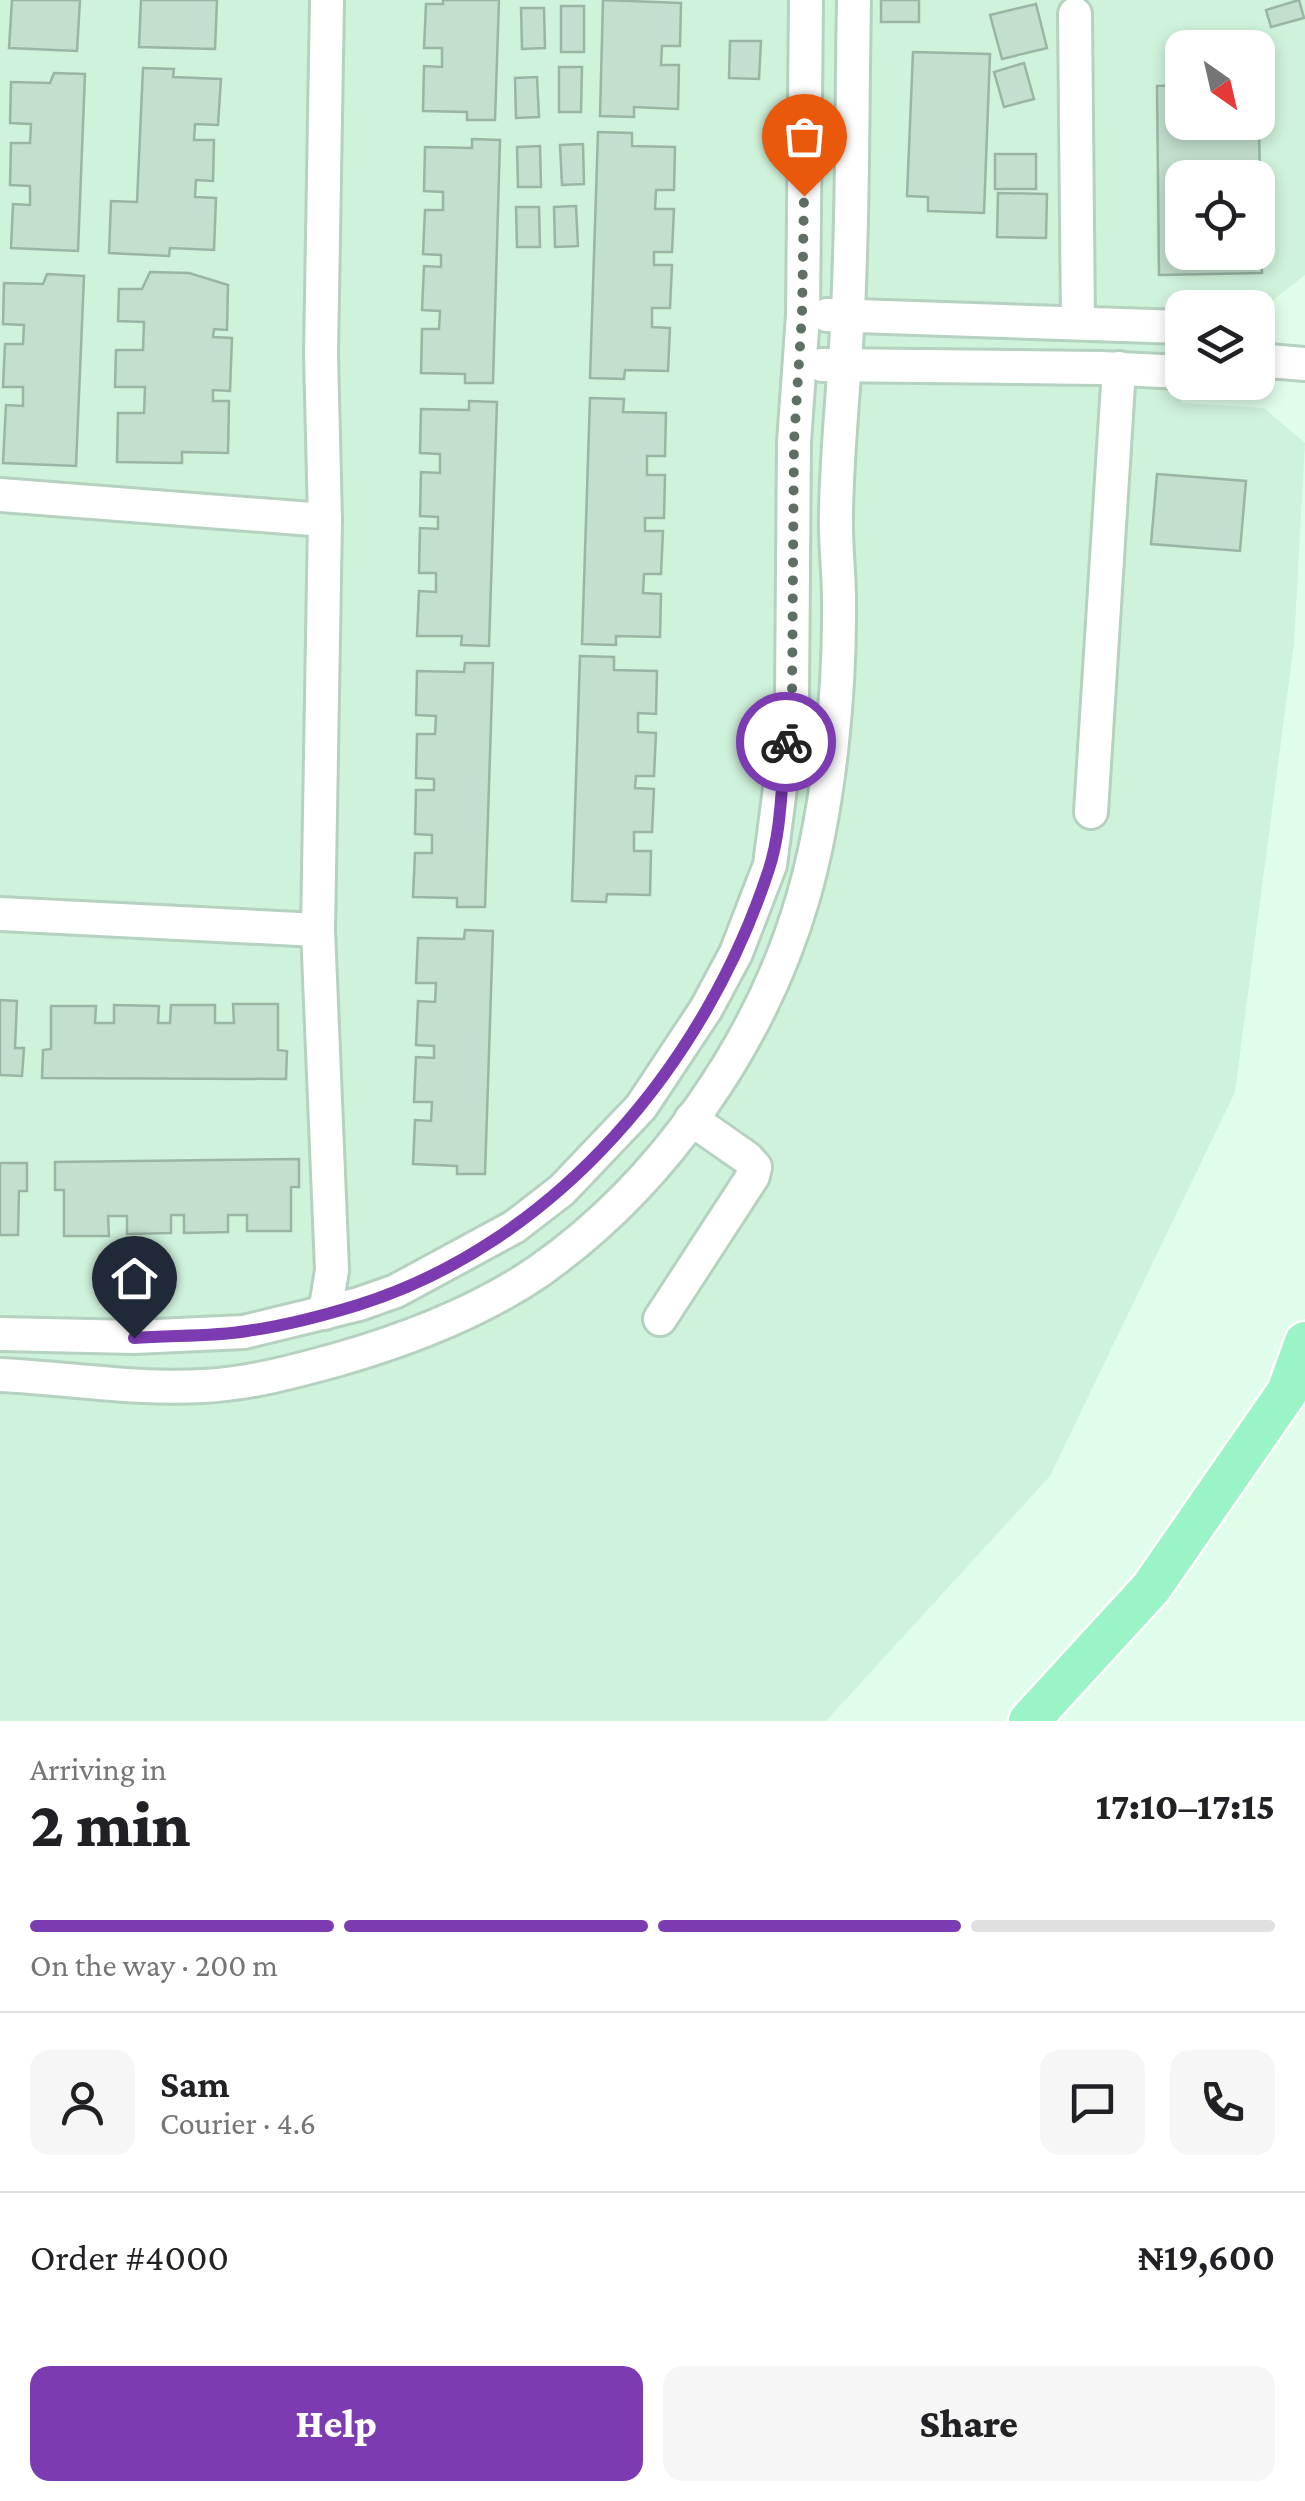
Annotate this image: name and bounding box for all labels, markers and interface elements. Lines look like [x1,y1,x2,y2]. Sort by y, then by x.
north arrow [1165,30,1275,140]
map controls [1165,30,1275,400]
pin [762,94,847,197]
icon: bag [777,109,832,164]
button: locate [1165,160,1275,270]
button: layers [1165,290,1275,400]
courier [736,692,836,792]
icon: bike [759,715,814,770]
pin [92,1236,177,1339]
icon: home [107,1251,162,1306]
text: Arriving in [30,1751,167,1787]
text: 17:10–17:15 [1096,1785,1275,1827]
text: 2 min [30,1788,191,1860]
text: On the way · 200 m [30,1947,278,1983]
button: person [30,2050,135,2155]
button: chat [1040,2050,1145,2155]
button: phone [1170,2050,1275,2155]
text: Sam [160,2063,230,2105]
text: Courier · 4.6 [160,2105,316,2141]
text: Order #4000 [30,2236,229,2278]
text: ₦19,600 [1138,2236,1275,2278]
button: Help [30,2366,643,2481]
button: Share [663,2366,1275,2481]

